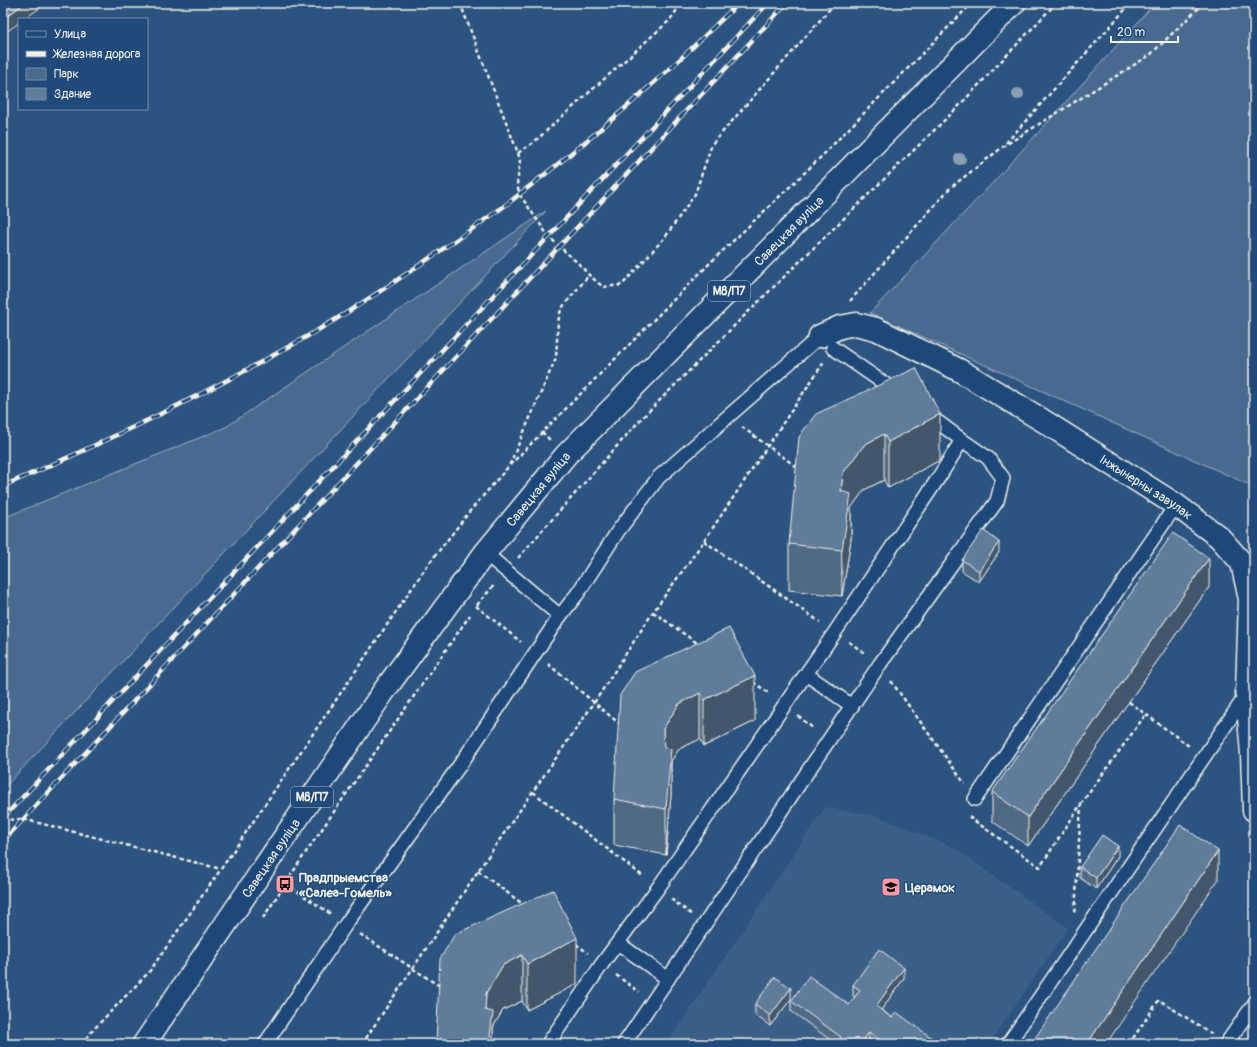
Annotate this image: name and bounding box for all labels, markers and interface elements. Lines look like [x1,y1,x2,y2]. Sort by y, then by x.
legend [18,18,148,110]
scale bar [1111,18,1178,44]
text: 20 m [1117,25,1146,40]
text: Улица [54,27,86,42]
text: Железная дорога [52,47,141,62]
text: Парк [54,67,79,82]
text: Здание [54,87,91,102]
street label: Савецкая вуліца [751,193,827,270]
road number: М8/П7 [708,281,750,301]
street label: Савецкая вуліца [503,449,574,530]
street label: Інжынерны завулак [1096,452,1195,524]
road number: М8/П7 [291,787,333,807]
street label: Савецкая вуліца [239,816,304,901]
place label: Прадпрыемства «Салеа-Гомель» [299,870,392,901]
bus stop icon: Прадпрыемства «Салеа-Гомель» [274,873,296,895]
school or university icon: Церамок [880,876,902,898]
place label: Церамок [905,880,955,896]

